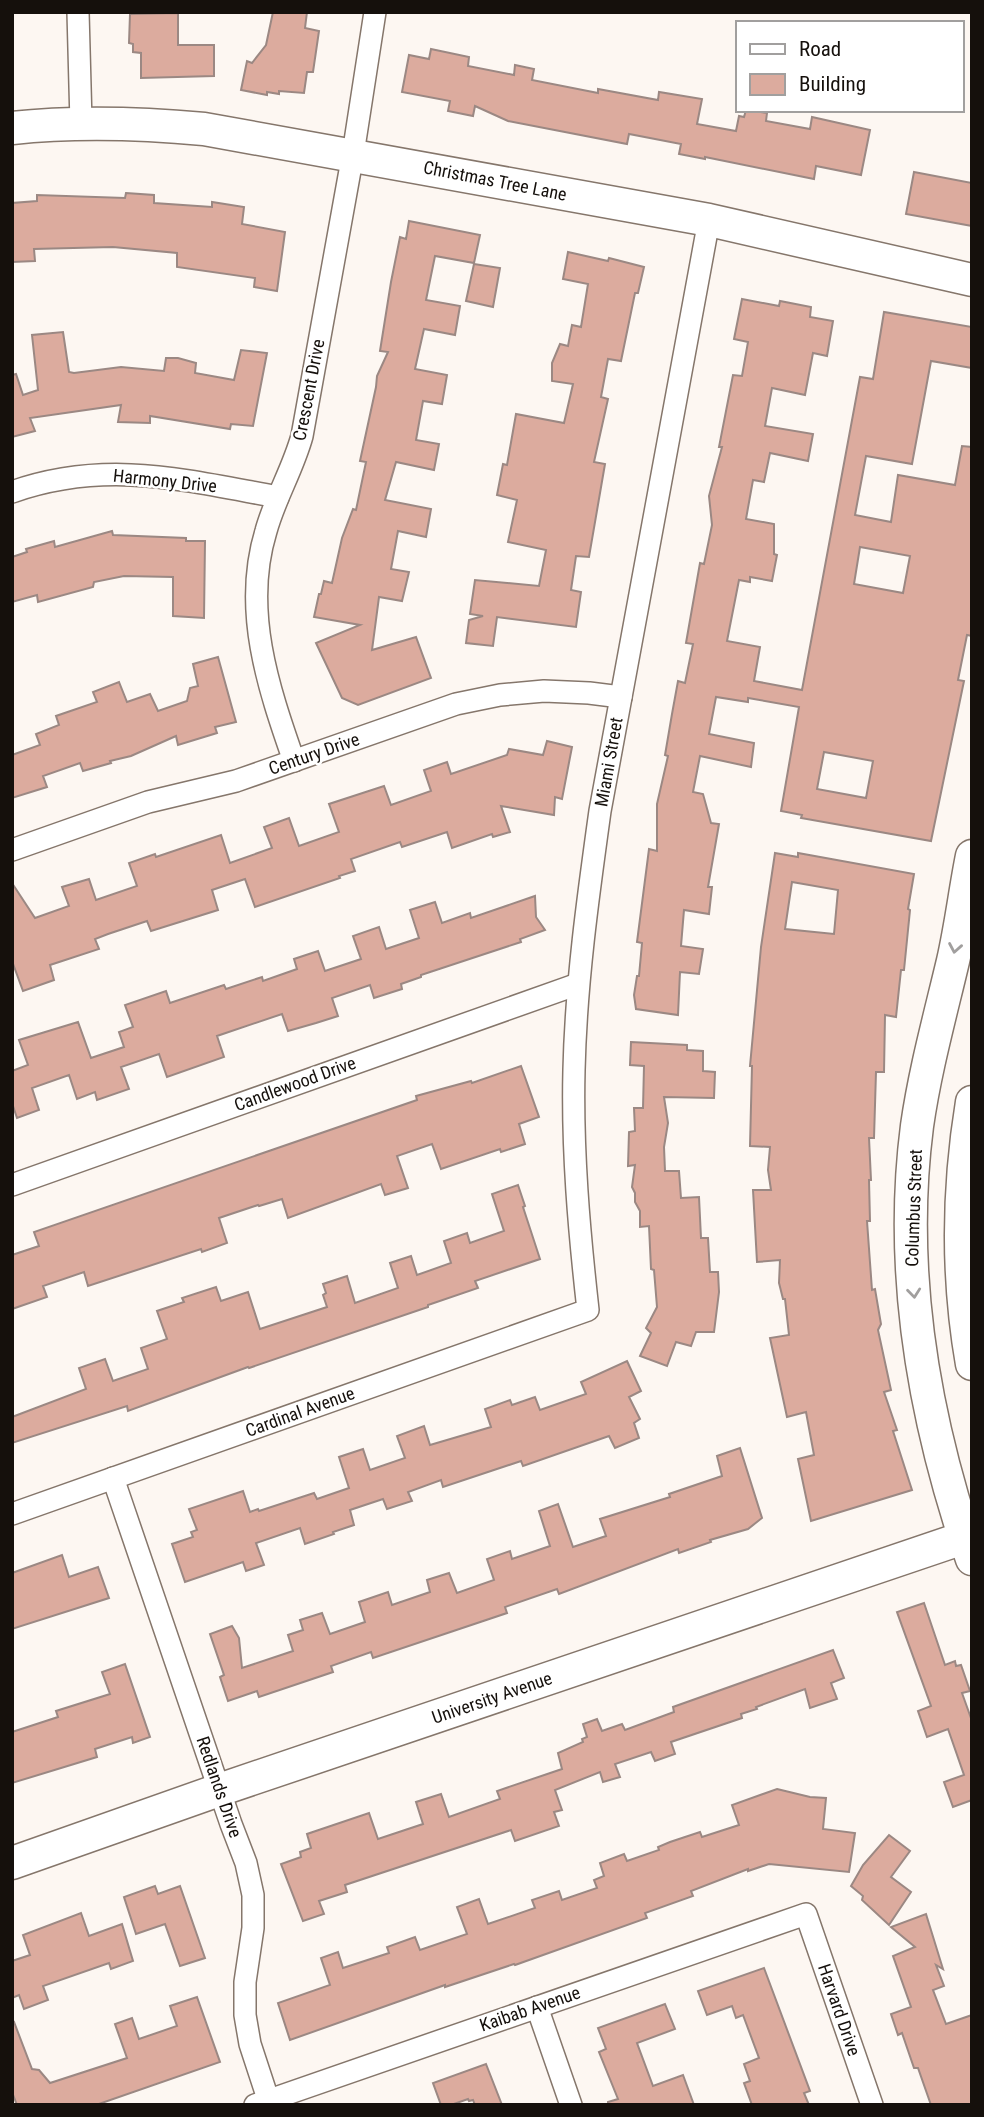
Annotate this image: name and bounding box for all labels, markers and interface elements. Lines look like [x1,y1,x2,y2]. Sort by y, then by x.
legend [736,21,963,112]
text: Road [799,37,841,61]
text: Building [799,72,866,96]
street label: Christmas Tree Lane [422,156,569,205]
street label: Crescent Drive [288,337,329,442]
street label: Harmony Drive [112,465,218,496]
street label: Miami Street [590,716,627,808]
street label: Century Drive [266,728,362,779]
one-way arrow [948,942,963,954]
street label: Candlewood Drive [231,1052,358,1115]
street label: Columbus Street [901,1149,926,1267]
one-way arrow [906,1288,921,1299]
street label: Cardinal Avenue [242,1382,357,1441]
street label: University Avenue [429,1667,555,1728]
street label: Redlands Drive [192,1734,247,1840]
street label: Harvard Drive [814,1961,865,2059]
street label: Kaibab Avenue [477,1982,583,2036]

